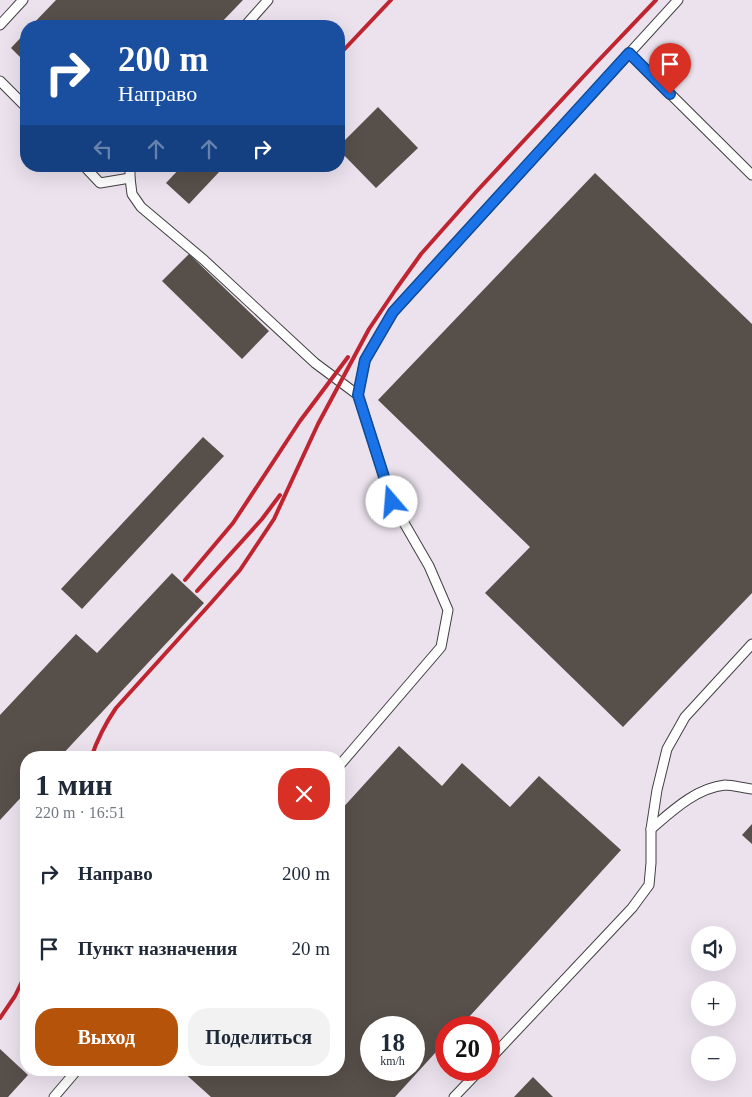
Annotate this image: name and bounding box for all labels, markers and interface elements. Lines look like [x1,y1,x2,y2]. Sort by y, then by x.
icon: right [35,40,100,105]
text: 200 m [118,40,208,79]
pin [649,43,691,94]
icon: arrive [656,50,684,78]
text: Направо [118,81,197,106]
icon: left [89,135,117,163]
icon: ahead [142,135,170,163]
icon: ahead [195,135,223,163]
icon: right [248,135,276,163]
position arrow [365,475,417,527]
text: 1 мин [35,768,113,801]
button: close [278,768,330,820]
text: 220 m · 16:51 [35,804,125,821]
icon: right [35,860,63,888]
text: Направо [78,863,153,884]
text: 200 m [282,863,330,884]
map controls [691,926,736,1081]
button: sound [691,926,736,971]
icon: arrive [35,935,63,963]
text: Пункт назначения [78,938,237,959]
text: 20 m [291,938,330,959]
button: + [691,981,736,1026]
button: Выход [35,1008,178,1066]
button: Поделиться [188,1008,330,1066]
speed limit sign: 20 [435,1016,500,1081]
text: 18 [380,1029,405,1056]
button: − [691,1036,736,1081]
text: km/h [380,1054,405,1068]

